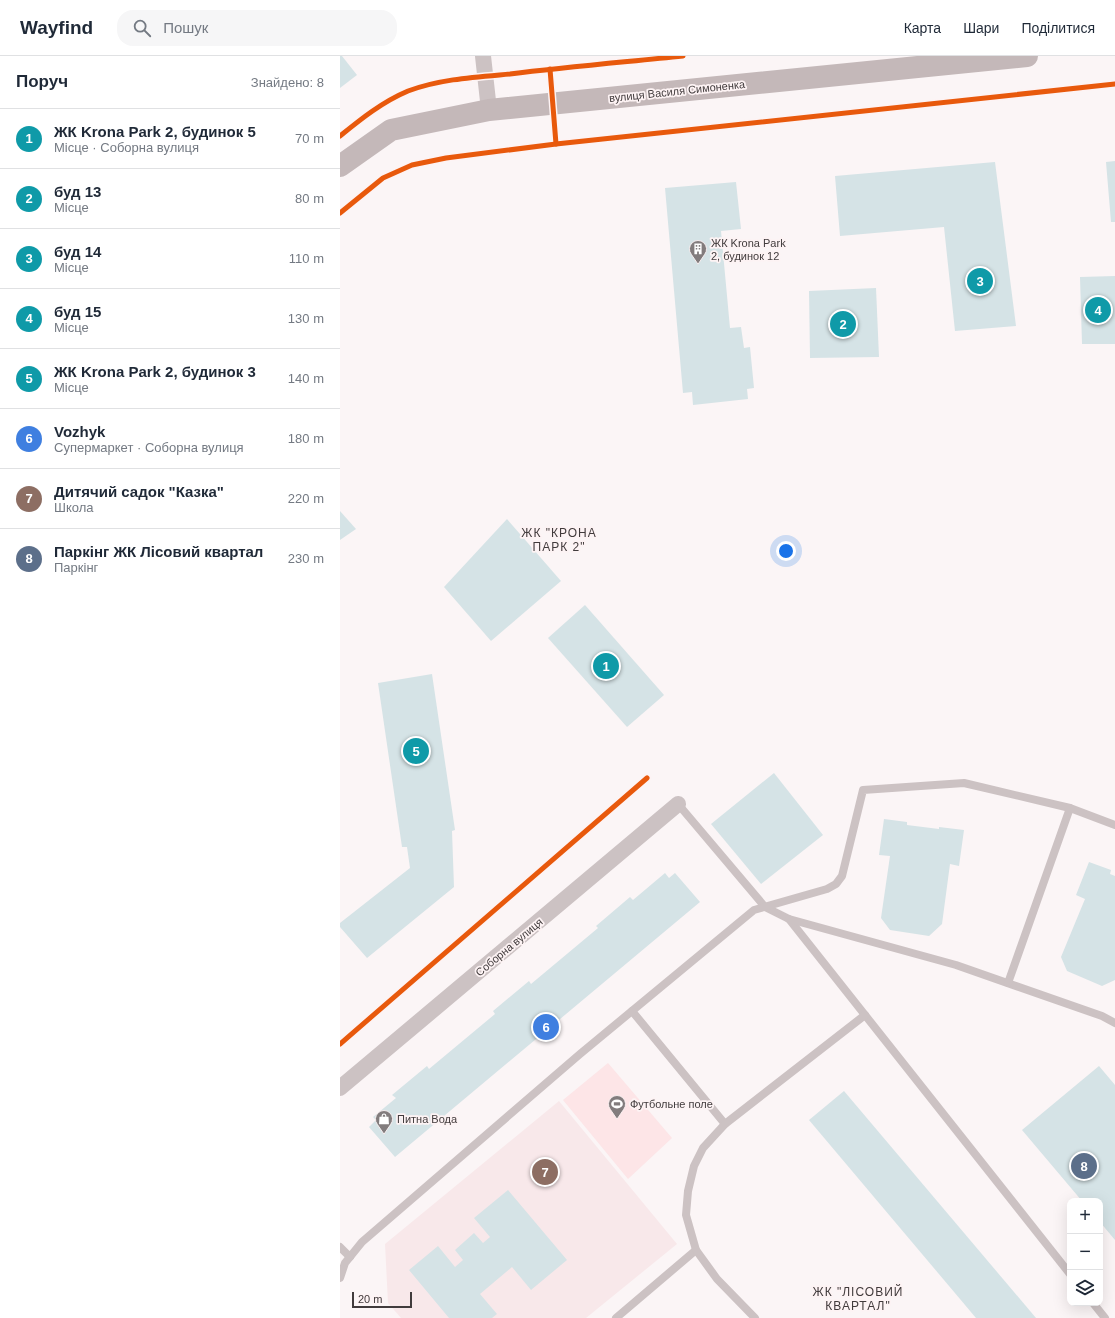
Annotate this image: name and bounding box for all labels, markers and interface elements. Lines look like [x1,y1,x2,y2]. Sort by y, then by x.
search box [117,10,397,46]
text: Wayfind [20,17,93,38]
icon: search [131,17,153,39]
text: Пошук [163,19,208,36]
text: Карта [904,20,941,36]
text: Шари [963,20,999,36]
text: Поділитися [1021,20,1095,36]
text: Поруч [16,72,68,91]
text: Знайдено: 8 [251,75,324,90]
street label: вулиця Василя Симоненка [609,78,746,104]
text: ЖК Krona Park 2, будинок 5 [54,123,256,140]
text: 1 [25,131,33,146]
text: 70 m [295,131,324,146]
text: Місце · Соборна вулиця [54,140,199,155]
text: буд 13 [54,183,101,200]
text: 2 [25,191,33,206]
text: 80 m [295,191,324,206]
text: Місце [54,200,89,215]
place label: ЖК Krona Park 2, будинок 12 [711,237,786,262]
building icon: ЖК Krona Park 2, будинок 12 [688,239,708,264]
text: буд 14 [54,243,101,260]
text: 3 [25,251,33,266]
text: 110 m [289,251,324,266]
text: Місце [54,260,89,275]
pin: 3 [967,266,993,296]
pin: 4 [1085,295,1111,325]
text: буд 15 [54,303,101,320]
pin: 2 [830,309,856,339]
text: 4 [25,311,33,326]
text: 130 m [288,311,324,326]
text: Місце [54,320,89,335]
text: ЖК Krona Park 2, будинок 3 [54,363,256,380]
text: 5 [25,371,33,386]
text: 140 m [288,371,324,386]
text: Місце [54,380,89,395]
text: Vozhyk [54,423,105,440]
text: 6 [25,431,33,446]
text: 180 m [288,431,324,446]
text: Супермаркет · Соборна вулиця [54,440,244,455]
text: Дитячий садок "Казка" [54,483,224,500]
text: 7 [25,491,33,506]
text: 220 m [288,491,324,506]
text: Школа [54,500,94,515]
district label: ЖК "КРОНА ПАРК 2" [521,526,597,554]
your location [776,541,796,561]
text: Паркінг ЖК Лісовий квартал [54,543,263,560]
text: 8 [25,551,33,566]
text: 230 m [288,551,324,566]
text: Паркінг [54,560,98,575]
pin: 1 [593,651,619,681]
pin: 5 [403,736,429,766]
street label: Соборна вулиця [473,916,545,978]
pin: 6 [533,1012,559,1042]
sports icon: Футбольне поле [607,1094,627,1119]
place label: Футбольне поле [630,1098,713,1110]
shop icon: Питна Вода [374,1109,394,1134]
place label: Питна Вода [397,1113,458,1125]
pin: 8 [1071,1151,1097,1181]
pin: 7 [532,1157,558,1187]
map controls [1067,1198,1103,1306]
button: + [1067,1198,1103,1234]
button: − [1067,1234,1103,1270]
button: layers [1067,1270,1103,1306]
district label: ЖК "ЛІСОВИЙ КВАРТАЛ" [813,1284,903,1313]
scale bar [352,1290,412,1309]
text: 20 m [358,1293,382,1305]

